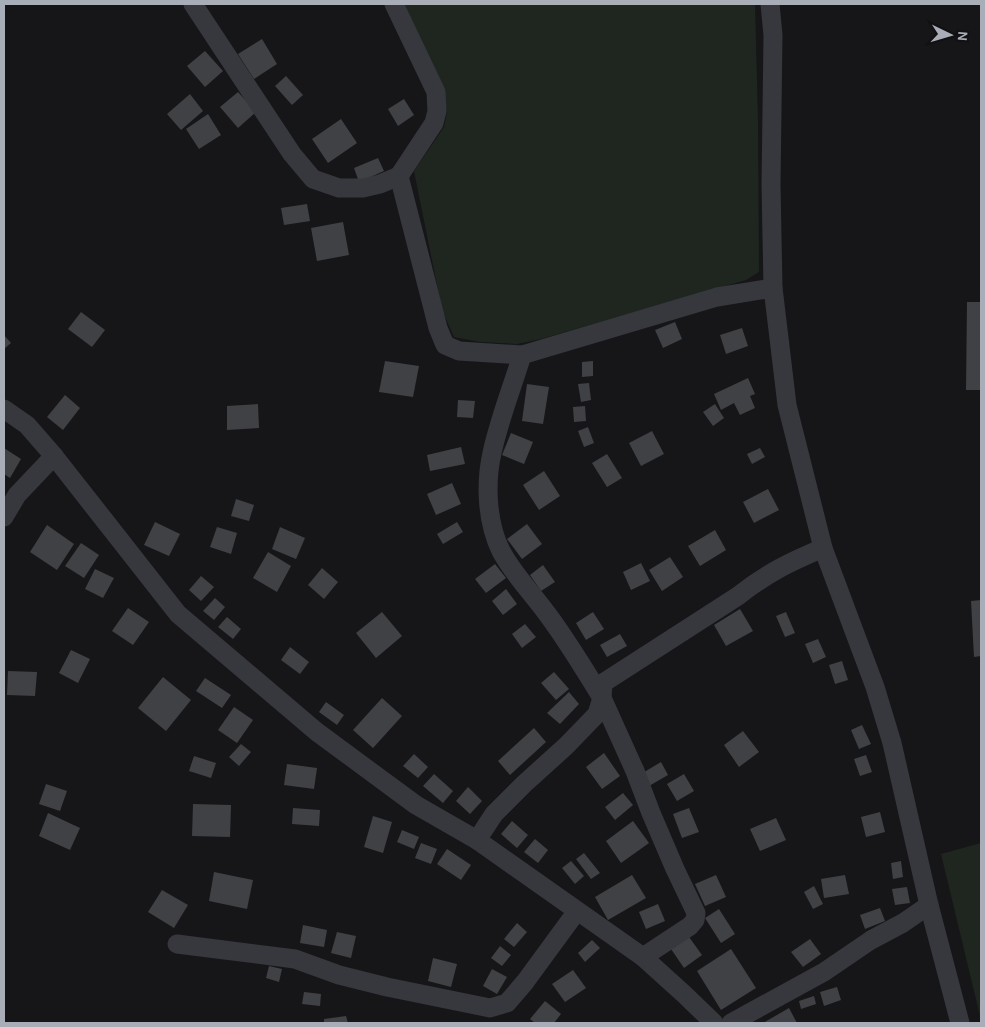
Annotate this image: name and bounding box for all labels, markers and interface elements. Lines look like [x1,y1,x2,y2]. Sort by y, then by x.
north arrow [925,10,975,60]
text: N [954,30,971,42]

